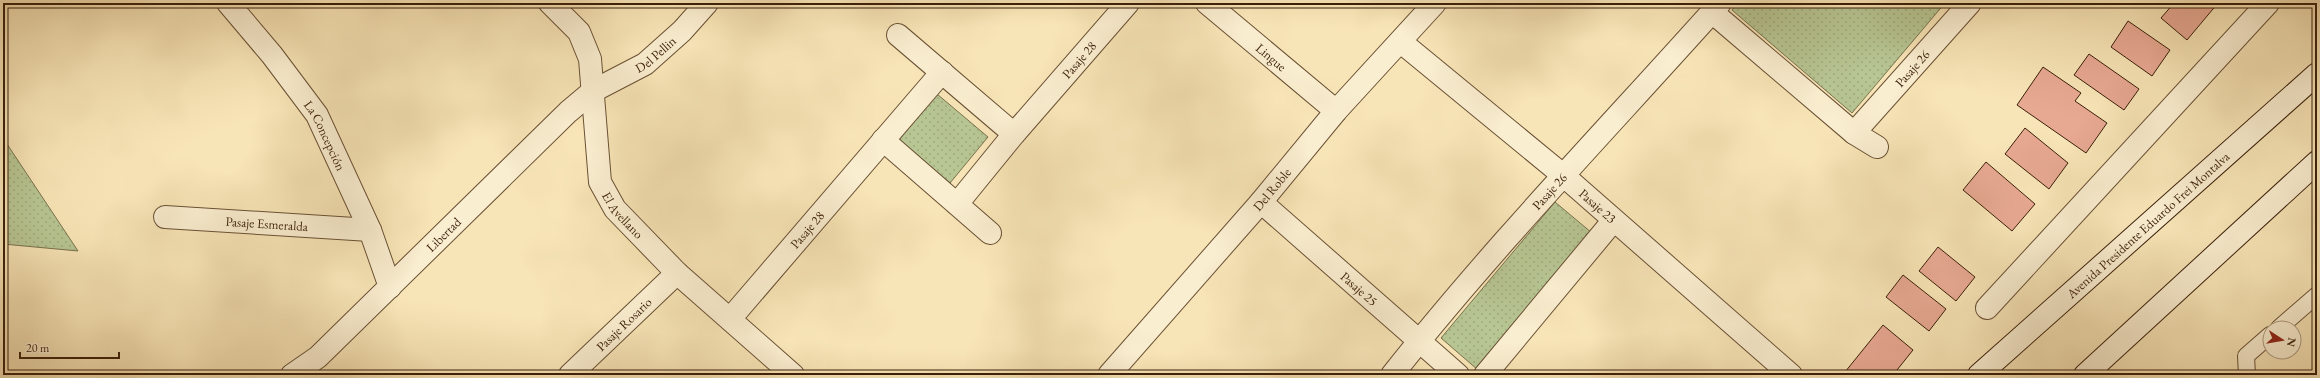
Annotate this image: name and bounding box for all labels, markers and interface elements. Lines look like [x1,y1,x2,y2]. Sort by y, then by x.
street label: Del Pellin [632,32,679,76]
street label: Pasaje 28 [1058,37,1100,82]
street label: Lingue [1252,39,1290,75]
street label: Pasaje 26 [1891,46,1933,90]
street label: La Concepción [300,97,350,173]
street label: Avenida Presidente Eduardo Frei Montalva [2062,147,2233,302]
street label: Del Roble [1249,164,1294,214]
street label: Pasaje 26 [1528,169,1570,213]
street label: Pasaje 23 [1576,185,1620,227]
street label: El Avellano [599,189,647,242]
street label: Pasaje 28 [786,207,828,252]
street label: Pasaje Esmeralda [225,212,309,235]
street label: Libertad [422,213,465,255]
street label: Pasaje 25 [1337,267,1382,309]
street label: Pasaje Rosario [592,293,655,354]
north arrow [2262,320,2302,360]
scale bar [20,334,119,360]
text: N [2284,336,2300,348]
text: 20 m [26,340,50,356]

